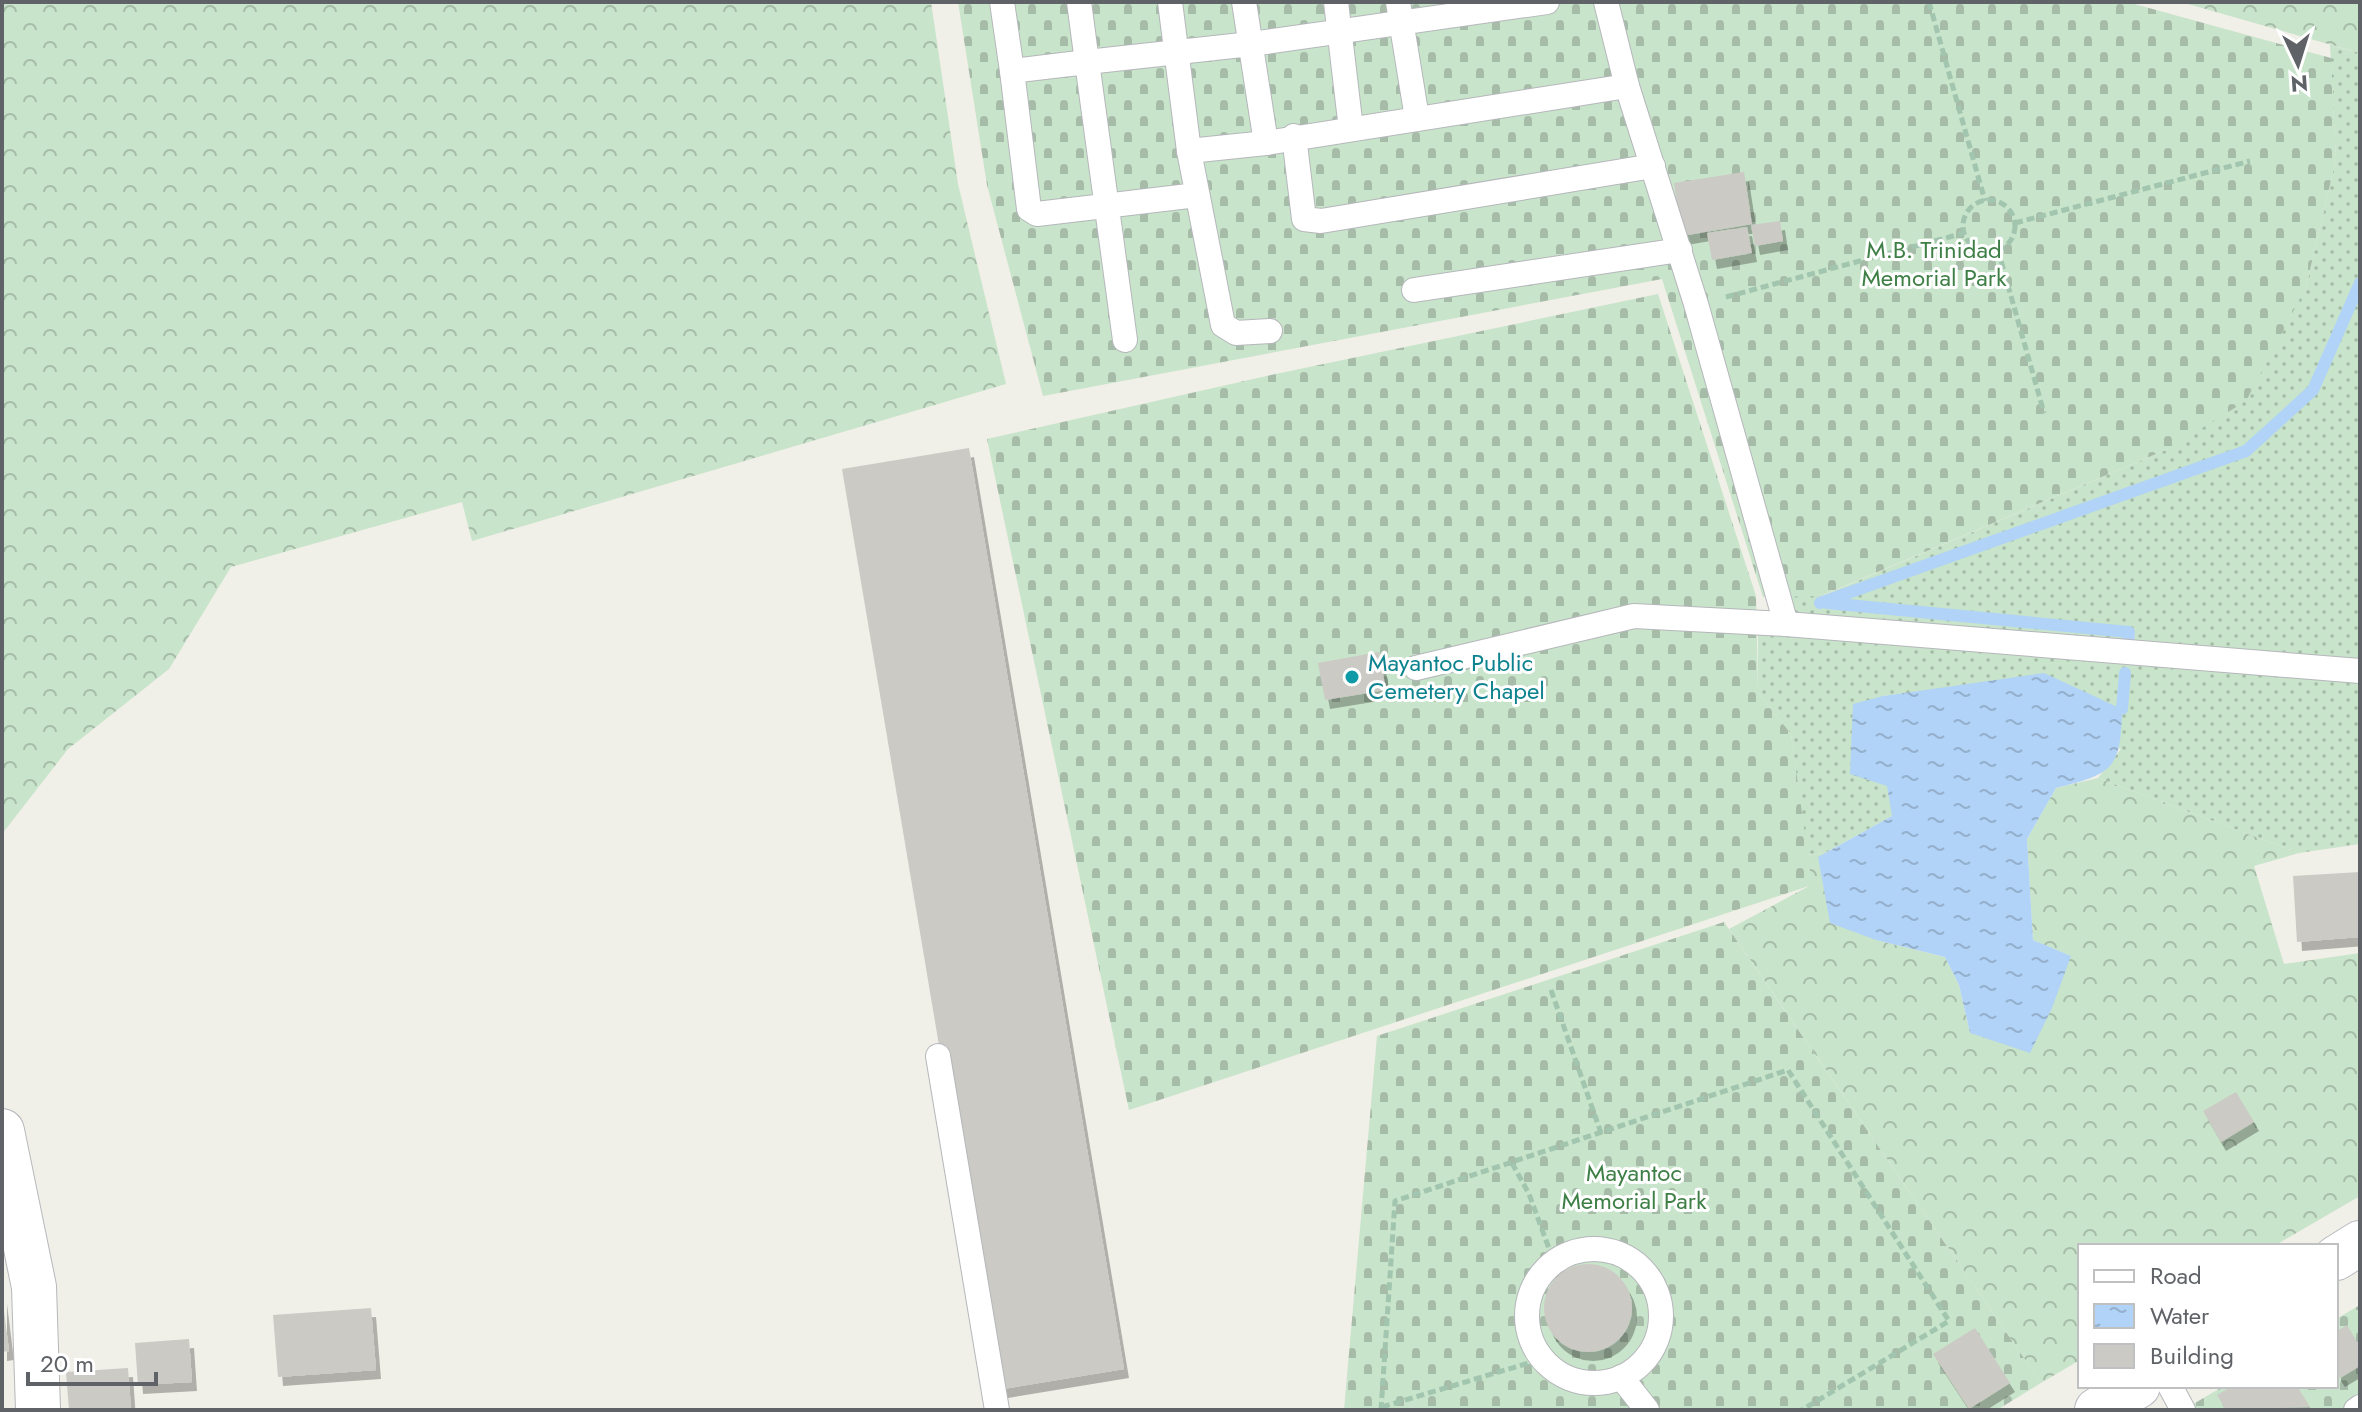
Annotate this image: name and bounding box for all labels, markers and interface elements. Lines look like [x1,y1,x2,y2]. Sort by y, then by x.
north arrow [2258,24,2338,104]
text: N [2290,67,2309,101]
park label: M.B. Trinidad Memorial Park [1861,232,2007,295]
place label: Mayantoc Public Cemetery Chapel [1368,645,1545,708]
marker: Mayantoc Public Cemetery Chapel [1343,668,1361,686]
park label: Mayantoc Memorial Park [1561,1155,1707,1218]
legend [2078,1244,2338,1388]
text: Road [2150,1258,2202,1293]
text: Water [2150,1298,2210,1333]
scale bar [28,1336,156,1386]
text: Building [2150,1338,2234,1373]
text: 20 m [40,1346,94,1381]

